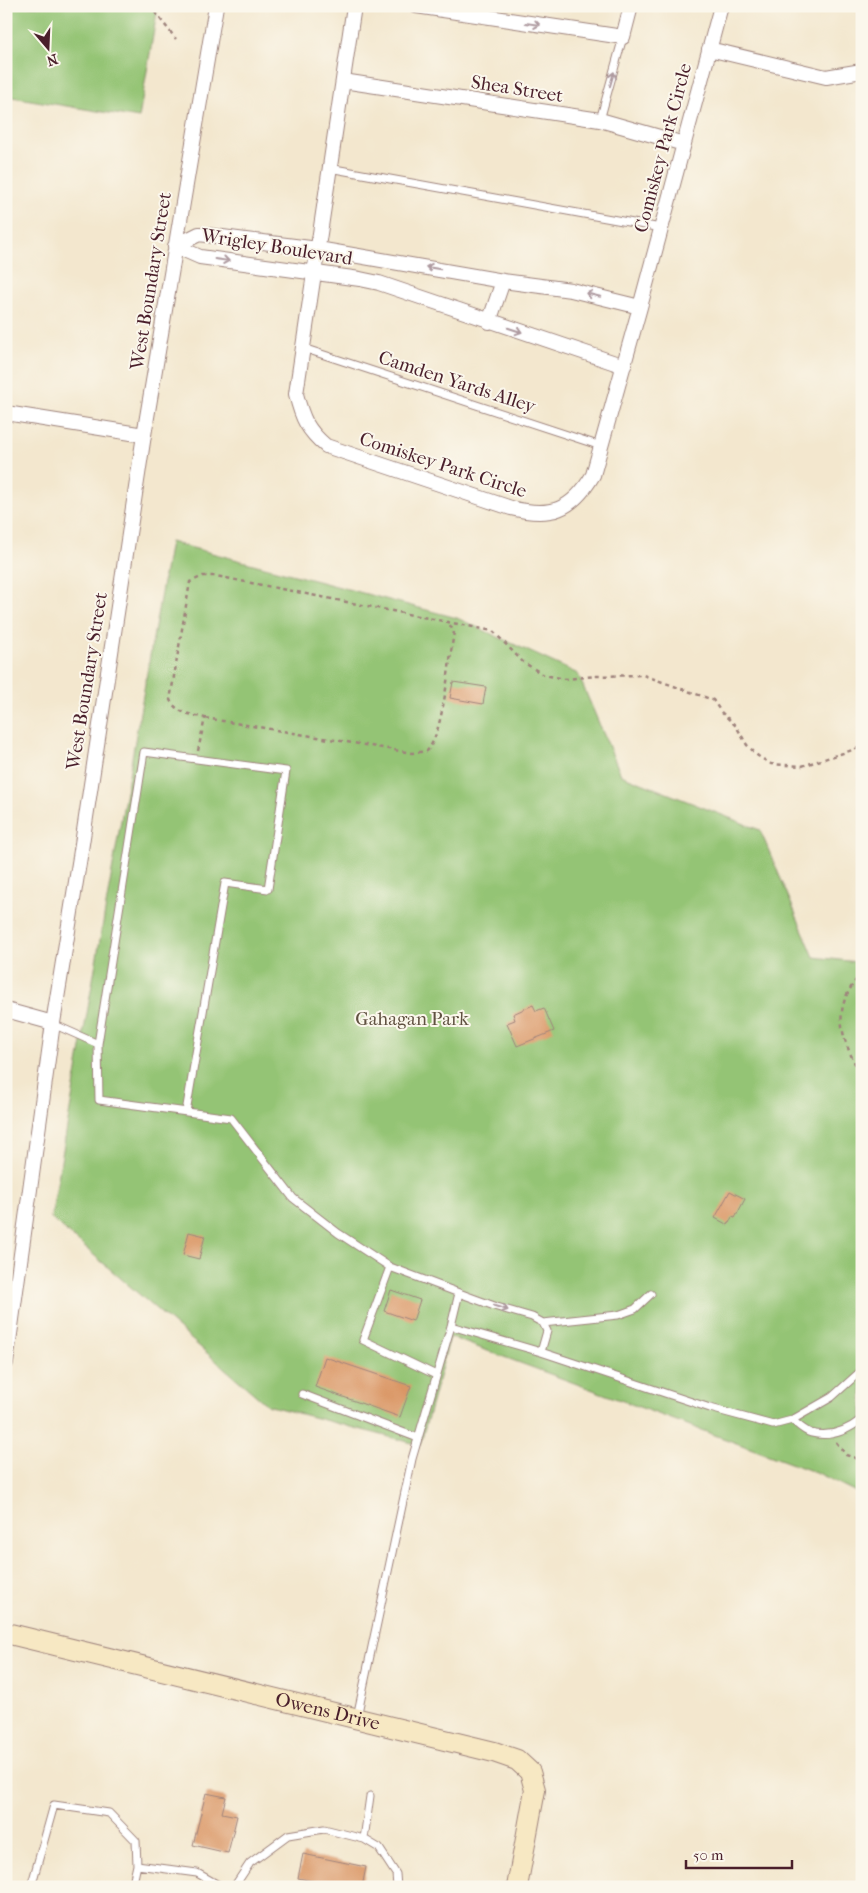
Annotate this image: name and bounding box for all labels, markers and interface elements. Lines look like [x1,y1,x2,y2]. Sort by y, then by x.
one-way arrow [525,19,541,29]
north arrow [22,22,72,72]
text: N [44,50,60,70]
street label: Comiskey Park Circle [630,61,696,235]
street label: Shea Street [469,71,565,107]
one-way arrow [607,71,617,87]
street label: West Boundary Street [126,190,176,372]
street label: Wrigley Boulevard [199,224,355,270]
one-way arrow [213,255,229,265]
one-way arrow [425,263,441,273]
one-way arrow [585,290,601,299]
one-way arrow [506,326,522,335]
street label: Camden Yards Alley [376,346,539,418]
street label: Comiskey Park Circle [357,428,529,502]
street label: West Boundary Street [62,590,112,772]
park label: Gahagan Park [355,1008,469,1030]
one-way arrow [493,1303,509,1313]
street label: Owens Drive [273,1688,382,1735]
scale bar [686,1838,792,1870]
text: 50 m [693,1846,724,1864]

